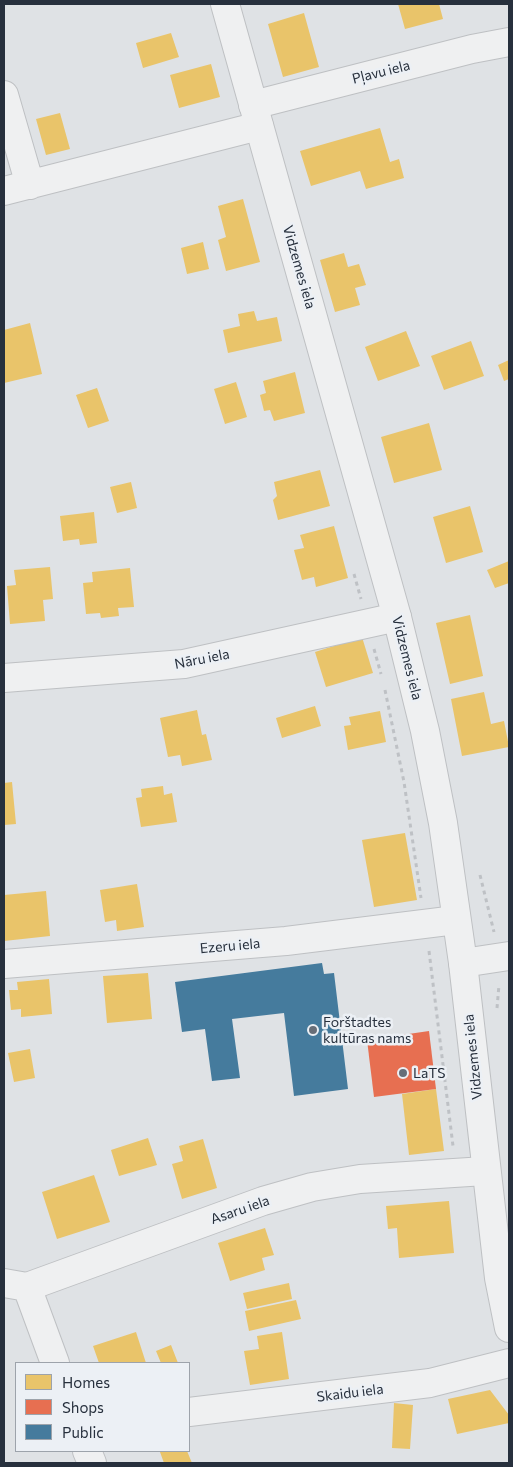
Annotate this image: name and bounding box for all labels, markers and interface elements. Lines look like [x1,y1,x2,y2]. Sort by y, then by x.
street label: Pļavu iela [350,57,412,87]
street label: Vidzemes iela [279,223,319,311]
street label: Vidzemes iela [388,614,426,702]
street label: Nāru iela [173,645,231,673]
street label: Ezeru iela [199,935,261,957]
street label: Vidzemes iela [460,1013,486,1101]
place label: Forštadtes kultūras nams [323,1014,411,1046]
marker: Forštadtes kultūras nams [307,1024,319,1036]
place label: LaTS [413,1065,446,1081]
marker: LaTS [397,1067,409,1079]
street label: Asaru iela [208,1192,272,1228]
legend [15,1362,190,1452]
text: Homes [62,1373,110,1391]
street label: Skaidu iela [316,1381,384,1405]
text: Shops [62,1398,104,1416]
text: Public [62,1423,104,1441]

